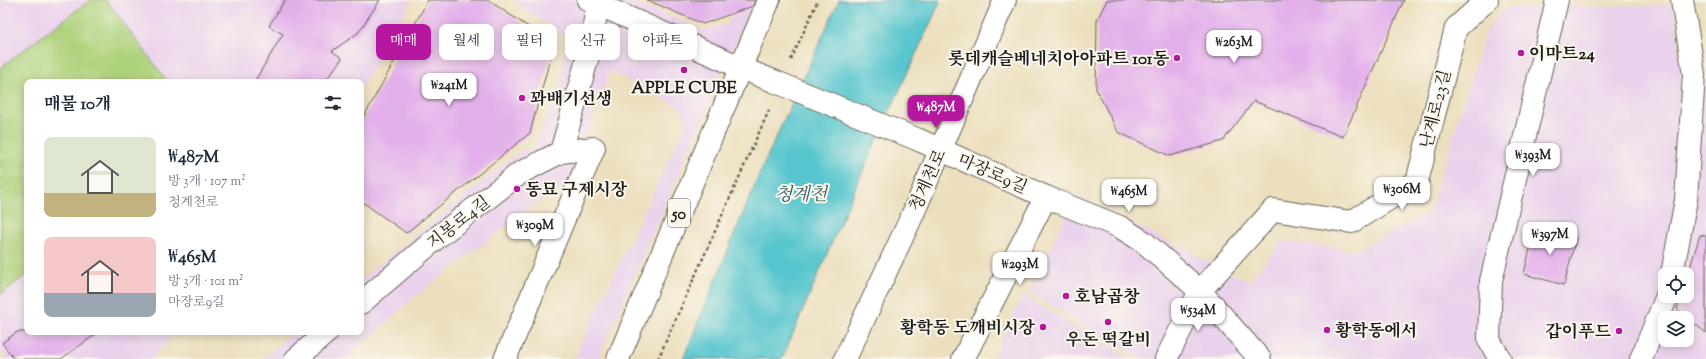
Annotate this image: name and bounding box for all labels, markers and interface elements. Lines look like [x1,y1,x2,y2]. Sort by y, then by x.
chip: 매매 [376,24,431,60]
chip: 월세 [439,24,494,60]
chip: 필터 [502,24,557,60]
chip: 신규 [565,24,620,60]
chip: 아파트 [628,24,697,60]
pin: ₩263M [1206,30,1262,64]
text: ₩263M [1215,34,1253,52]
place label: 이마트24 [1529,43,1595,67]
place label: 롯데캐슬베네치아아파트 101동 [948,48,1170,72]
marker: 이마트24 [1516,48,1526,58]
marker: 롯데캐슬베네치아아파트 101동 [1172,53,1182,63]
marker: APPLE CUBE [679,65,689,75]
street label: 난계로23길 [1416,68,1458,151]
pin: ₩241M [421,73,477,107]
text: ₩241M [431,77,467,95]
place label: APPLE CUBE [631,77,738,101]
place label: 꽈배기선생 [530,88,612,112]
icon: filters [322,92,344,114]
text: 매물 10개 [44,93,112,117]
marker: 꽈배기선생 [517,93,527,103]
pin: ₩487M [908,95,964,129]
text: ₩487M [917,99,955,117]
pin: ₩393M [1505,143,1561,177]
street label: 청계천로 [905,145,953,216]
text: ₩487M [168,146,219,170]
text: ₩393M [1515,147,1551,165]
street label: 마장로9길 [954,149,1031,201]
icon: home [76,153,124,201]
text: 방 3개 · 107 m² [168,173,246,191]
pin: ₩306M [1374,177,1430,211]
place label: 동묘 구제시장 [525,179,628,203]
pin: ₩465M [1101,179,1157,213]
text: ₩306M [1383,181,1421,199]
water label: 청계천 [775,183,829,209]
text: ₩465M [1111,183,1147,201]
marker: 동묘 구제시장 [512,184,522,194]
street label: 지봉로4길 [423,191,496,256]
text: 청계천로 [168,194,218,212]
road number: 50 [668,199,690,227]
pin: ₩309M [507,213,563,247]
text: ₩309M [516,217,554,235]
pin: ₩397M [1522,222,1578,256]
text: ₩397M [1531,226,1569,244]
text: ₩465M [168,246,216,270]
pin: ₩293M [992,252,1048,286]
icon: home [76,253,124,301]
text: ₩293M [1001,256,1039,274]
map controls [1658,267,1694,347]
button: locate [1658,267,1694,303]
text: 방 3개 · 101 m² [168,273,243,291]
place label: 호남곱창 [1074,286,1140,310]
marker: 호남곱창 [1061,291,1071,301]
text: 마장로9길 [168,294,225,312]
pin: ₩534M [1170,298,1226,332]
text: ₩534M [1180,302,1216,320]
button: layers [1658,311,1694,347]
place label: 황학동 도깨비시장 [900,317,1036,341]
marker: 우돈 떡갈비 [1103,317,1113,327]
place label: 황학동에서 [1335,320,1417,344]
place label: 갑이푸드 [1545,321,1612,345]
marker: 황학동 도깨비시장 [1038,322,1048,332]
marker: 황학동에서 [1322,325,1332,335]
marker: 갑이푸드 [1614,326,1624,336]
place label: 우돈 떡갈비 [1065,329,1151,353]

